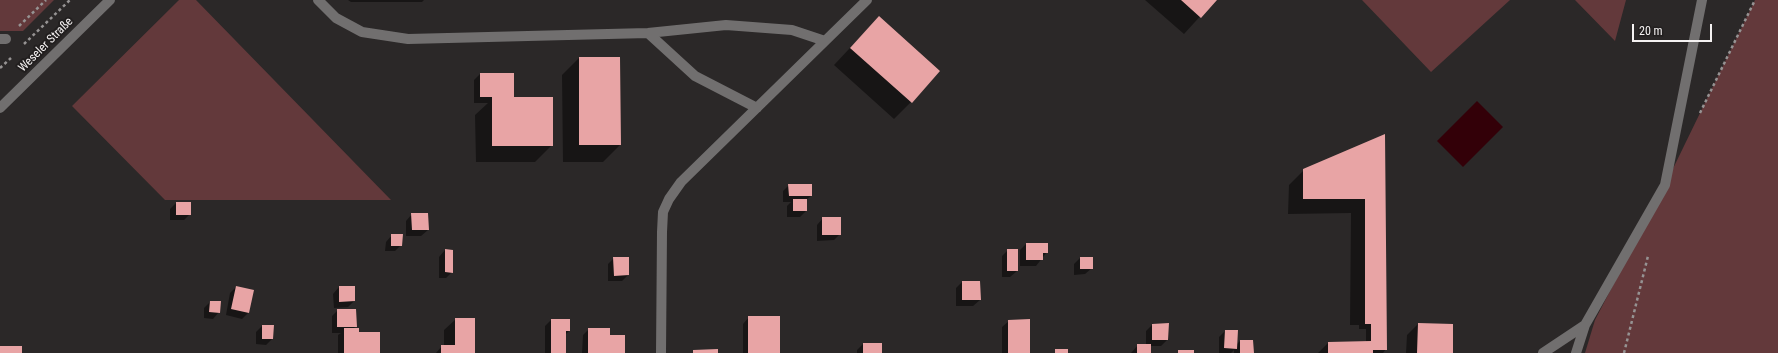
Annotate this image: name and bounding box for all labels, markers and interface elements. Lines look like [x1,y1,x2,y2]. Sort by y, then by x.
street label: Weseler Straße [16,15,76,75]
scale bar [1634,16,1714,42]
text: 20 m [1639,24,1663,38]

